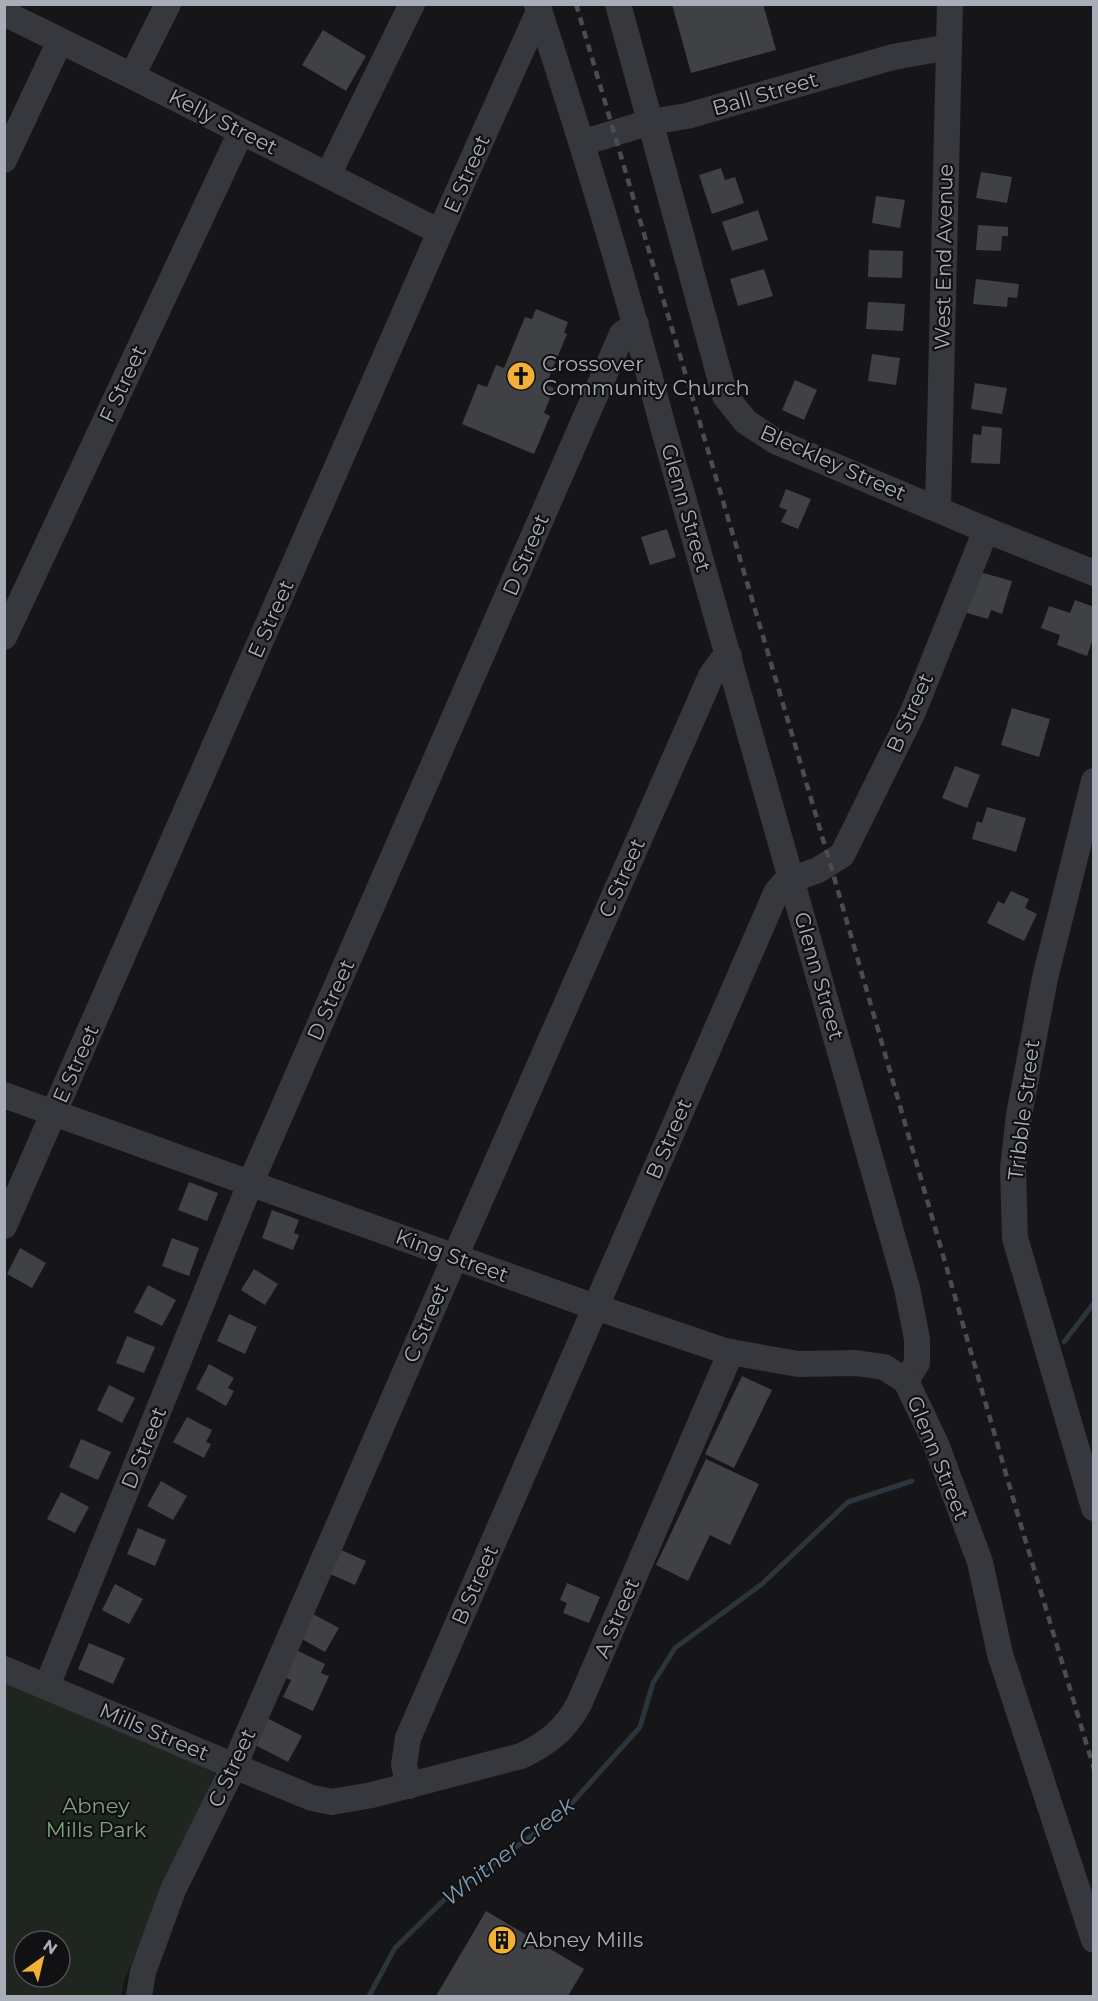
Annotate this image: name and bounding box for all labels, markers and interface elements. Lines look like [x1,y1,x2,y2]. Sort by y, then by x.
street label: Ball Street [709,67,820,120]
street label: Kelly Street [165,83,282,160]
street label: E Street [438,131,495,217]
street label: West End Avenue [929,164,958,350]
street label: F Street [94,341,151,426]
place label: Crossover Community Church [542,351,750,400]
church icon: Crossover Community Church [505,360,537,392]
street label: Bleckley Street [756,419,910,506]
street label: Glenn Street [656,441,717,575]
street label: D Street [497,510,554,599]
street label: E Street [242,576,299,662]
street label: B Street [881,669,938,757]
street label: C Street [593,834,650,921]
street label: Glenn Street [789,909,850,1043]
street label: D Street [302,955,360,1044]
street label: E Street [47,1021,104,1107]
street label: Tribble Street [1002,1038,1045,1182]
street label: B Street [640,1095,697,1183]
street label: King Street [392,1224,512,1287]
street label: C Street [398,1279,453,1366]
street label: Glenn Street [902,1392,975,1524]
street label: D Street [116,1403,171,1493]
street label: B Street [446,1541,503,1629]
street label: A Street [589,1574,644,1661]
street label: Mills Street [96,1697,213,1766]
street label: C Street [202,1724,261,1811]
water label: Whitner Creek [437,1791,580,1911]
park label: Abney Mills Park [46,1793,147,1842]
building icon: Abney Mills [486,1924,518,1956]
place label: Abney Mills [523,1927,643,1952]
north arrow [12,1929,72,1989]
text: N [39,1935,61,1958]

